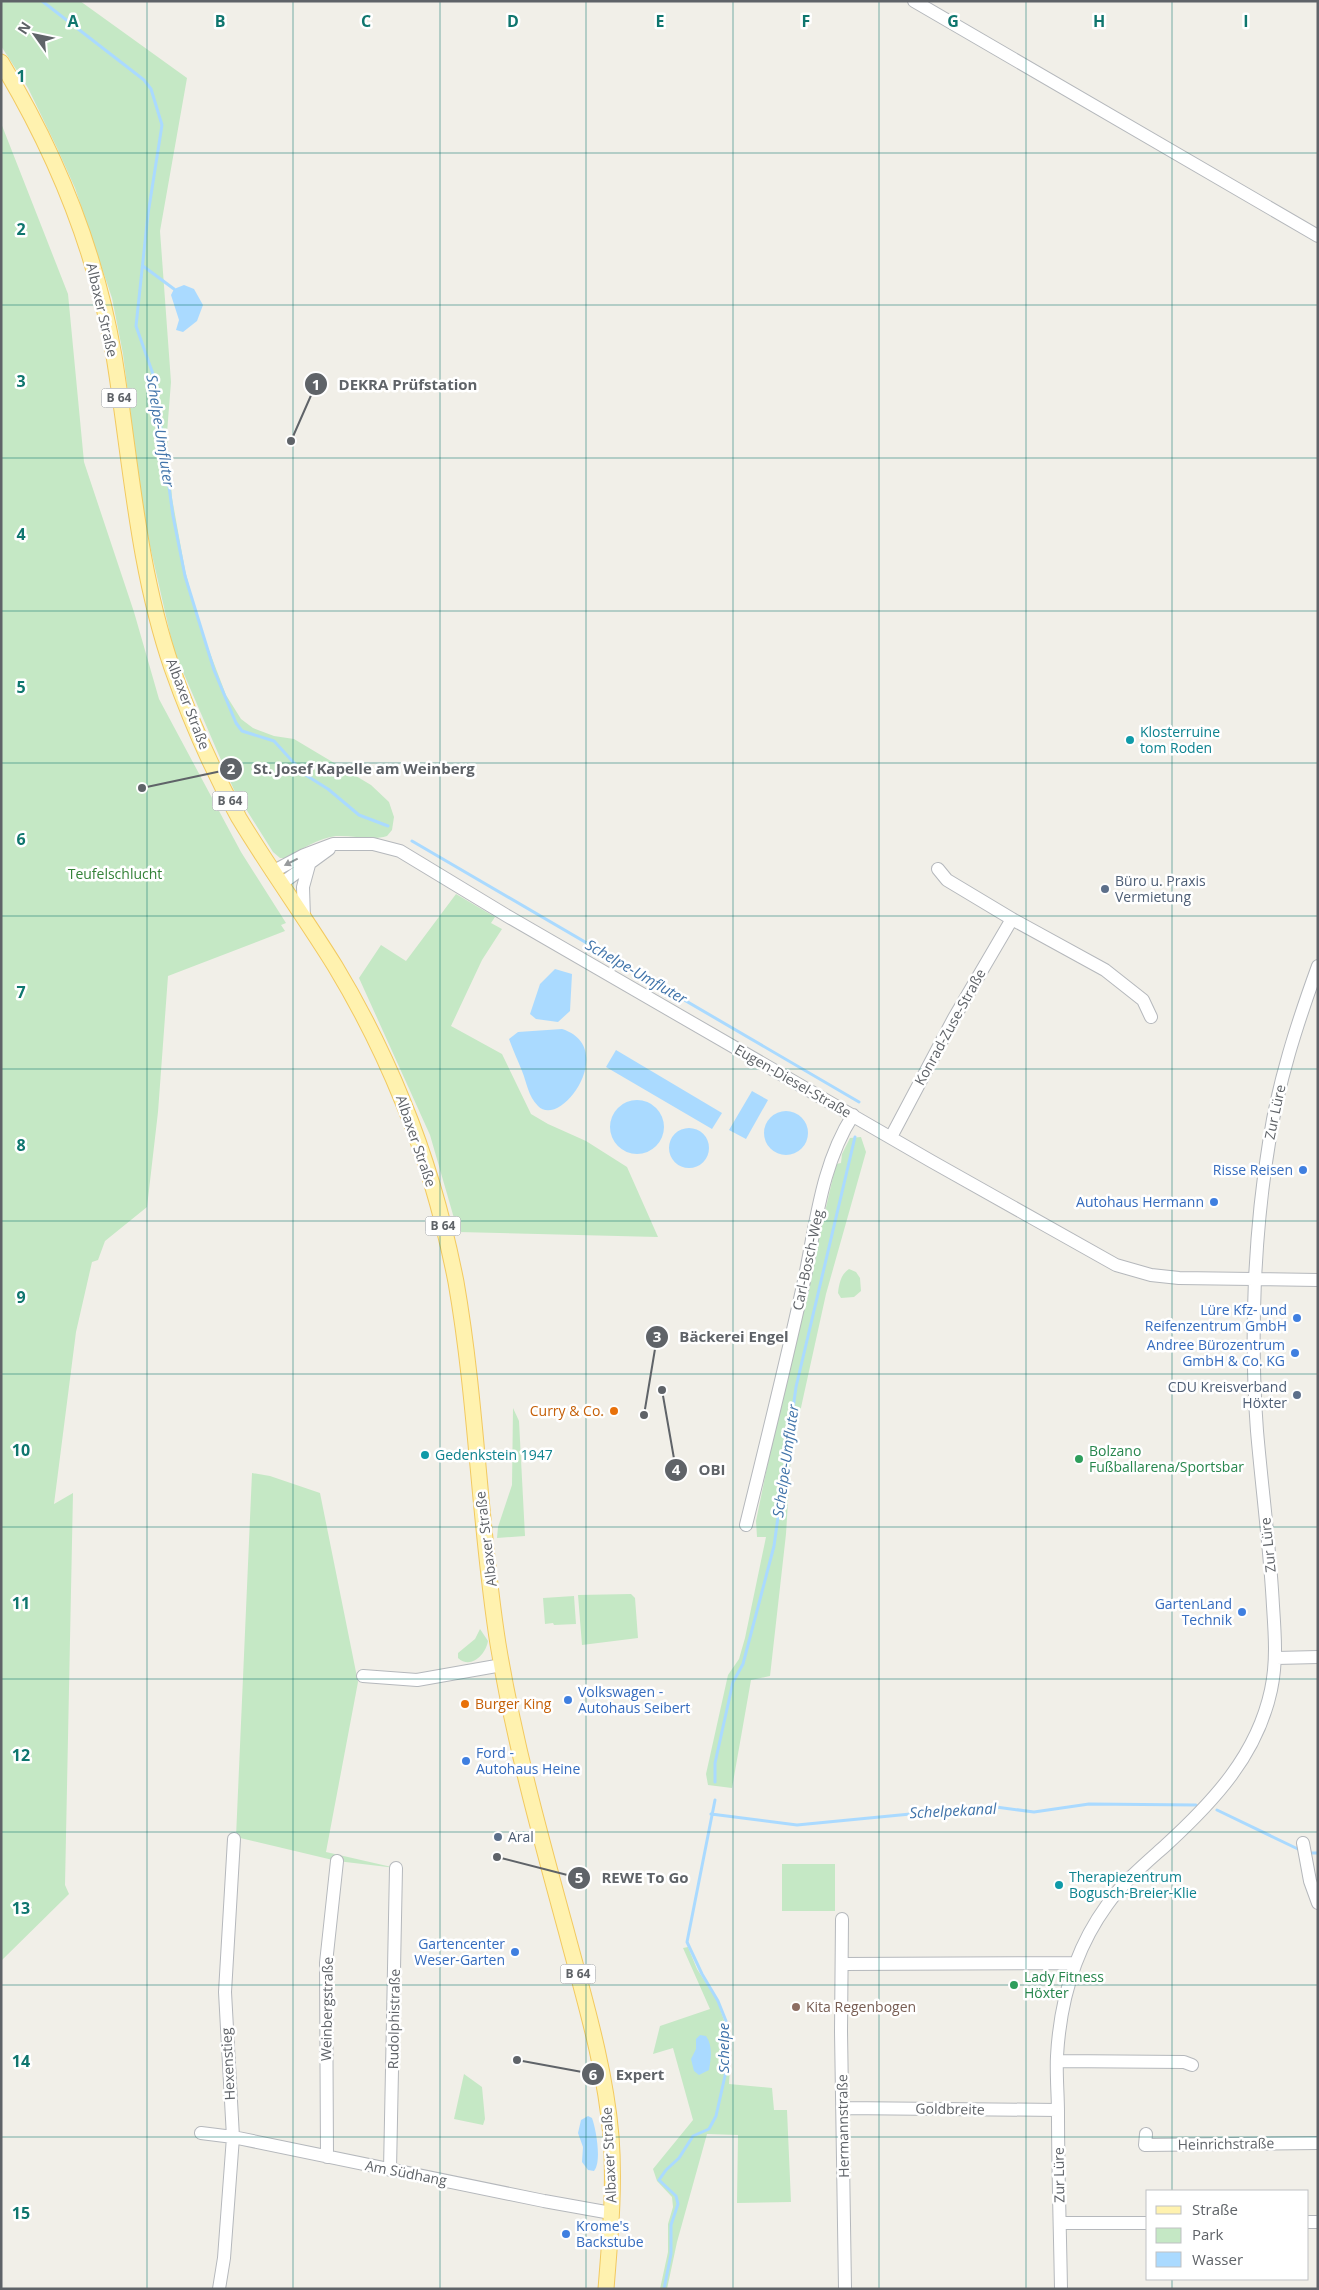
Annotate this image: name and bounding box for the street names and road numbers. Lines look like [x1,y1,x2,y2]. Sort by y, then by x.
street label: Albaxer Straße [82,261,123,359]
road number: B 64 [102,388,136,408]
street label: Albaxer Straße [162,656,215,752]
road number: B 64 [212,791,248,810]
street label: Konrad-Zuse-Straße [910,965,990,1088]
street label: Eugen-Diesel-Straße [731,1039,855,1122]
street label: Zur Lüre [1259,1083,1290,1141]
street label: Albaxer Straße [392,1092,441,1189]
street label: Carl-Bosch-Weg [788,1207,828,1312]
road number: B 64 [426,1216,460,1236]
street label: Albaxer Straße [470,1490,501,1588]
street label: Zur Lüre [1255,1516,1280,1574]
street label: Weinbergstraße [316,1956,337,2061]
road number: B 64 [560,1965,596,1984]
street label: Rudolphistraße [383,1969,404,2069]
street label: Hexenstieg [216,2027,239,2101]
street label: Hermannstraße [832,2074,853,2178]
street label: Goldbreite [915,2098,985,2119]
street label: Albaxer Straße [596,2106,621,2203]
street label: Heinrichstraße [1178,2133,1275,2154]
street label: Zur Lüre [1049,2147,1068,2203]
street label: Am Südhang [364,2155,449,2190]

